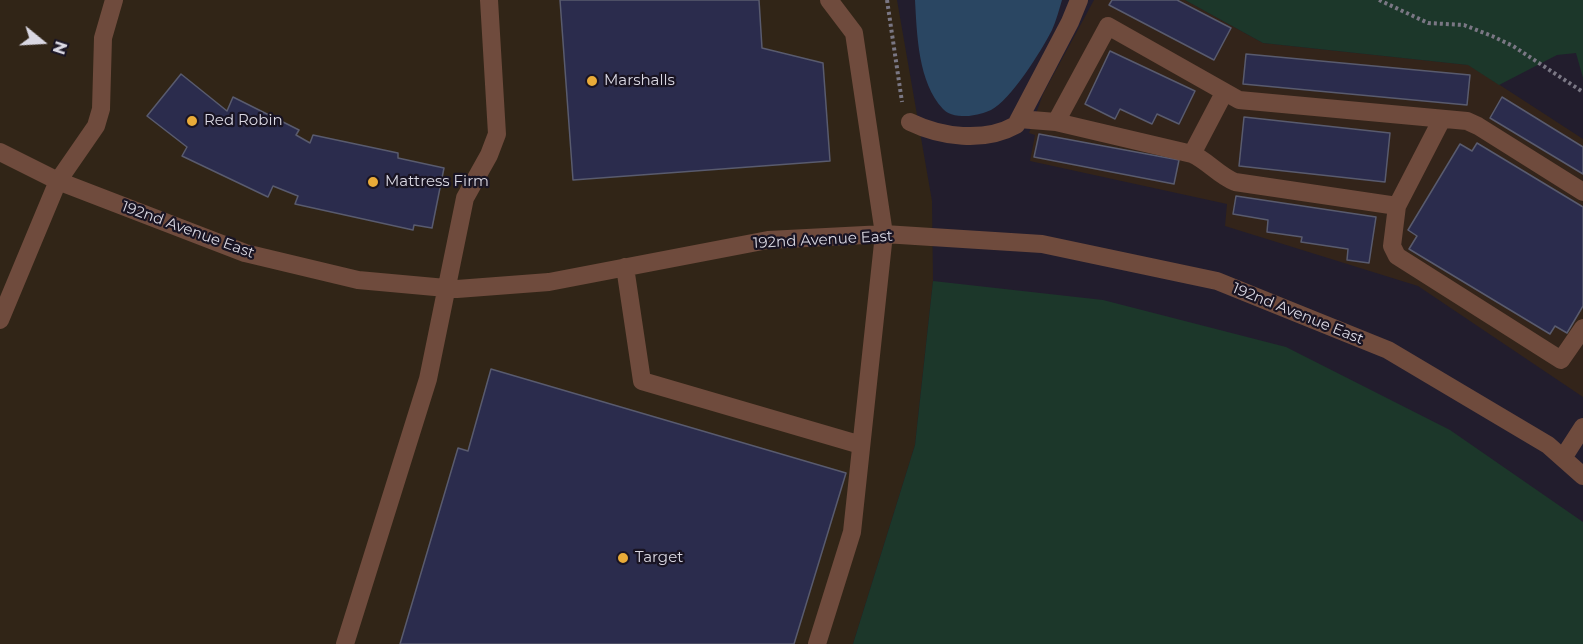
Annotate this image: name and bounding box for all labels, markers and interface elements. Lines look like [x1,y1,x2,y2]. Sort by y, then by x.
north arrow [12,12,72,72]
text: N [49,39,71,57]
place label: Marshalls [604,72,675,90]
marker: Marshalls [585,74,599,88]
place label: Red Robin [204,112,283,130]
marker: Red Robin [185,114,199,128]
place label: Mattress Firm [385,173,489,191]
marker: Mattress Firm [366,175,380,189]
street label: 192nd Avenue East [119,198,257,262]
street label: 192nd Avenue East [753,227,893,253]
street label: 192nd Avenue East [1230,279,1366,349]
place label: Target [635,549,683,567]
marker: Target [616,551,630,565]

